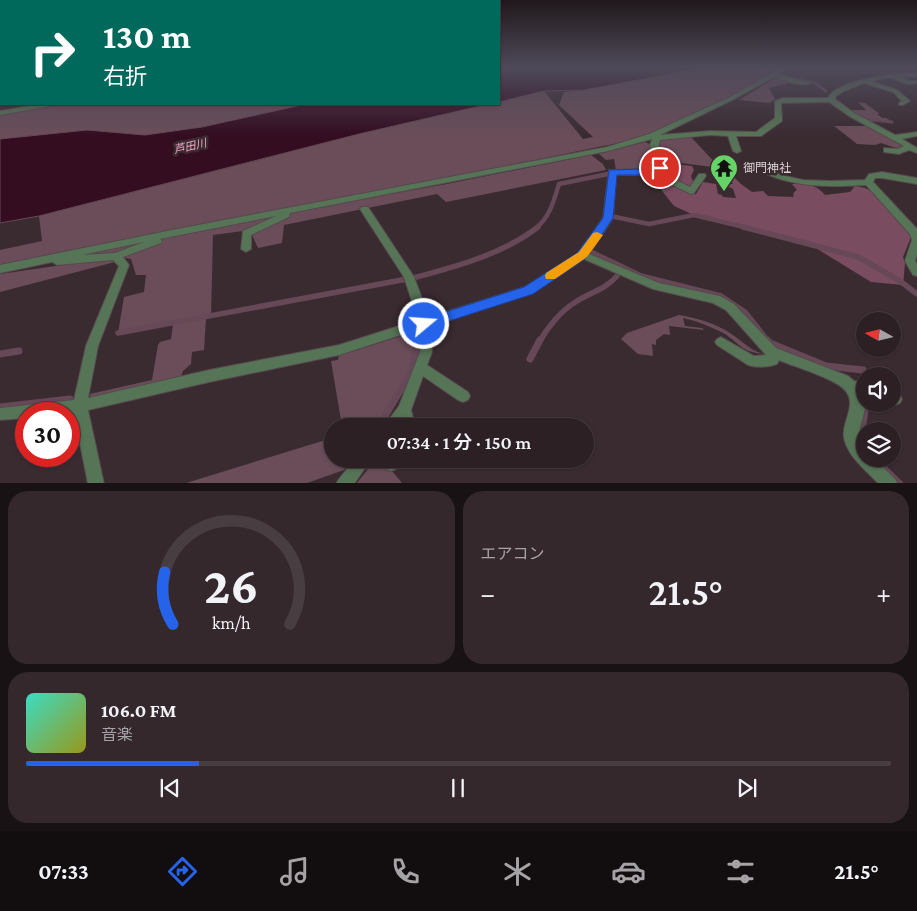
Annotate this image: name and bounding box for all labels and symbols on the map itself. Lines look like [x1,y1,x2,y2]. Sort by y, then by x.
water label: 芦田川 [173,136,208,156]
pin [639,147,681,189]
temple icon: 御門神社 [709,153,739,192]
place label: 御門神社 [743,161,791,175]
position arrow [397,297,449,349]
north arrow [856,312,901,358]
speed limit sign: 30 [15,402,80,467]

